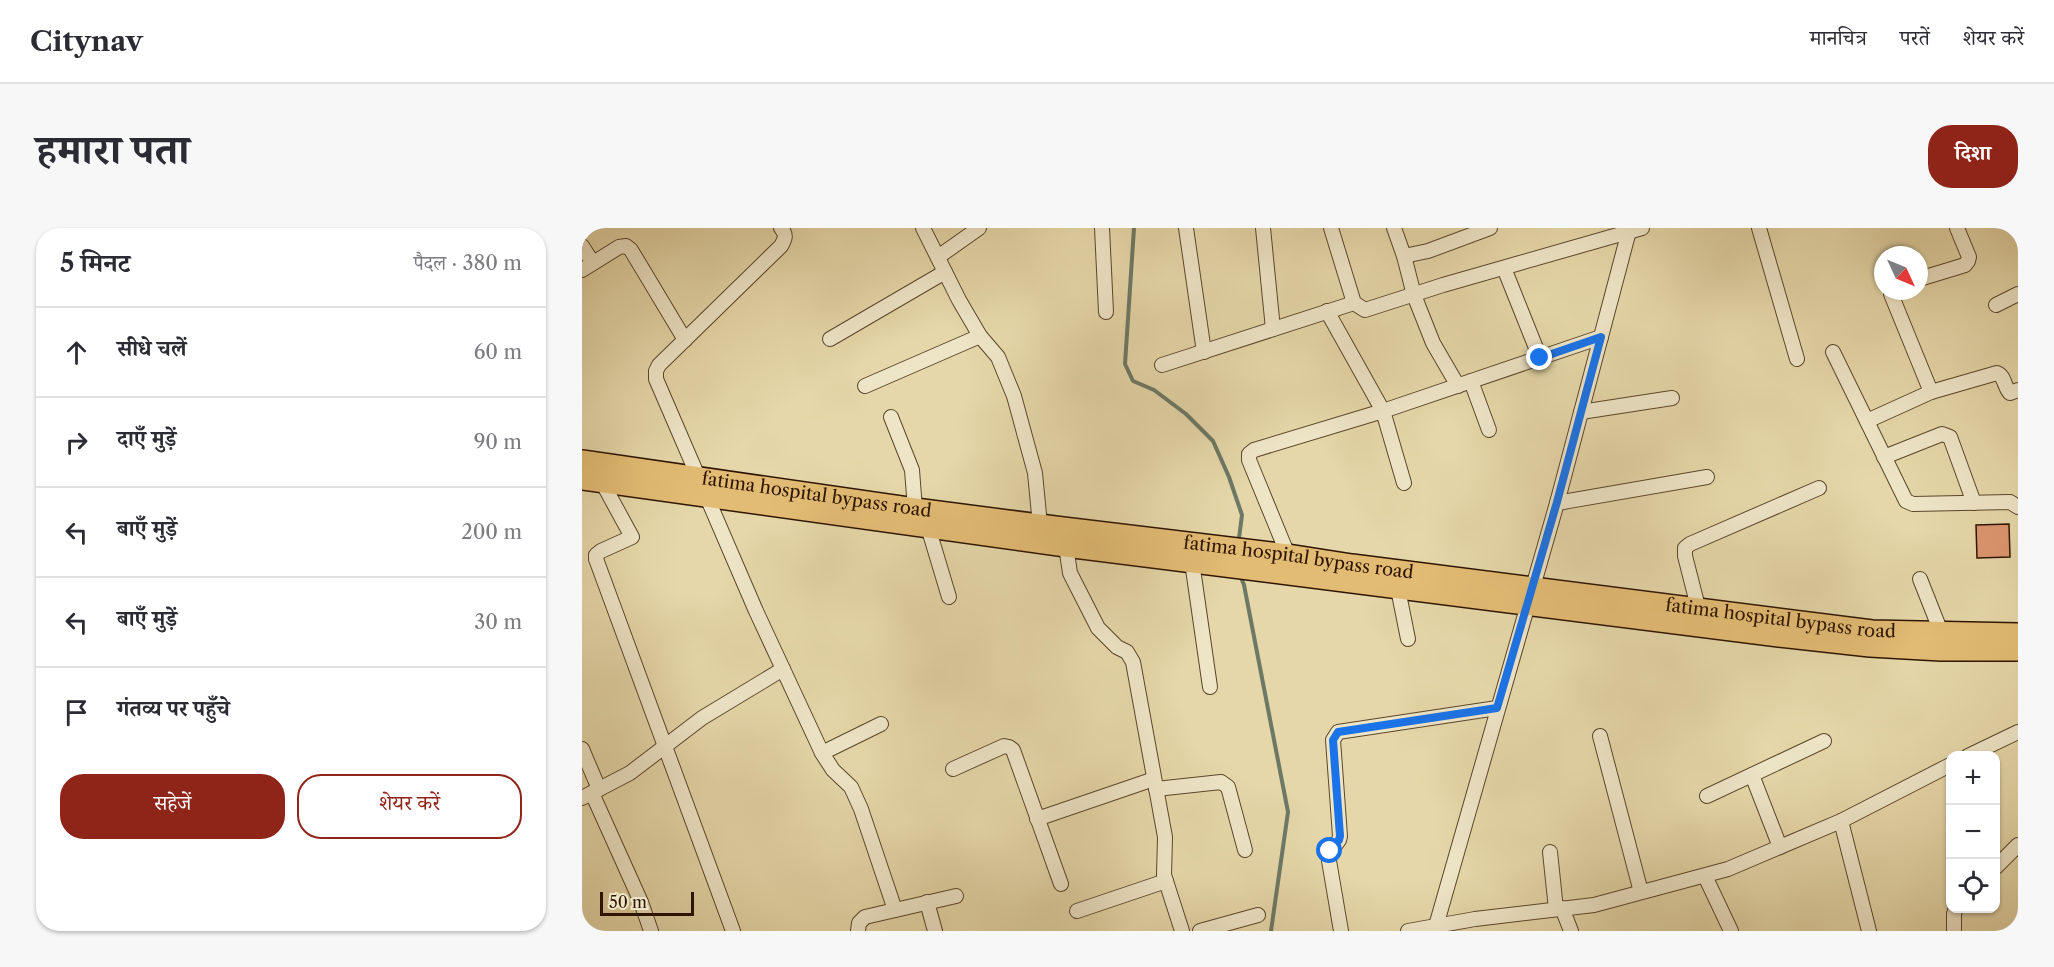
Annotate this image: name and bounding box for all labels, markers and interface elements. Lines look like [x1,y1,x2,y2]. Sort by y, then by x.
text: Citynav [30,24,143,58]
text: मानचित्र [1810,25,1867,50]
text: परतें [1900,25,1930,50]
text: शेयर करें [1963,25,2024,50]
text: हमारा पता [36,123,189,175]
button: दिशा [1928,125,2018,188]
north arrow [1874,246,1928,300]
text: 5 मिनट [60,247,130,279]
text: पैदल · 380 m [414,251,522,275]
text: सीधे चलें [117,335,186,362]
icon: ahead [60,336,93,369]
text: 60 m [474,340,522,364]
route end [1526,344,1552,370]
text: दाएँ मुड़ें [117,425,176,452]
icon: right [60,426,93,459]
text: 90 m [474,430,522,454]
street label: fatima hospital bypass road [700,467,933,522]
text: बाएँ मुड़ें [117,515,177,542]
icon: left [60,516,93,549]
text: 200 m [461,520,522,544]
street label: fatima hospital bypass road [1182,532,1415,584]
street label: fatima hospital bypass road [1664,594,1896,642]
text: बाएँ मुड़ें [117,605,177,632]
icon: left [60,606,93,639]
text: 30 m [474,610,522,634]
text: गंतव्य पर पहुँचे [117,695,230,722]
icon: arrive [60,696,93,729]
map controls [1946,751,2000,913]
button: + [1946,751,2000,805]
button: सहेजें [60,774,285,839]
button: शेयर करें [297,774,522,839]
button: − [1946,805,2000,859]
route start [1316,837,1342,863]
button: locate [1946,859,2000,913]
scale bar [600,889,694,916]
text: 50 m [609,892,647,912]

